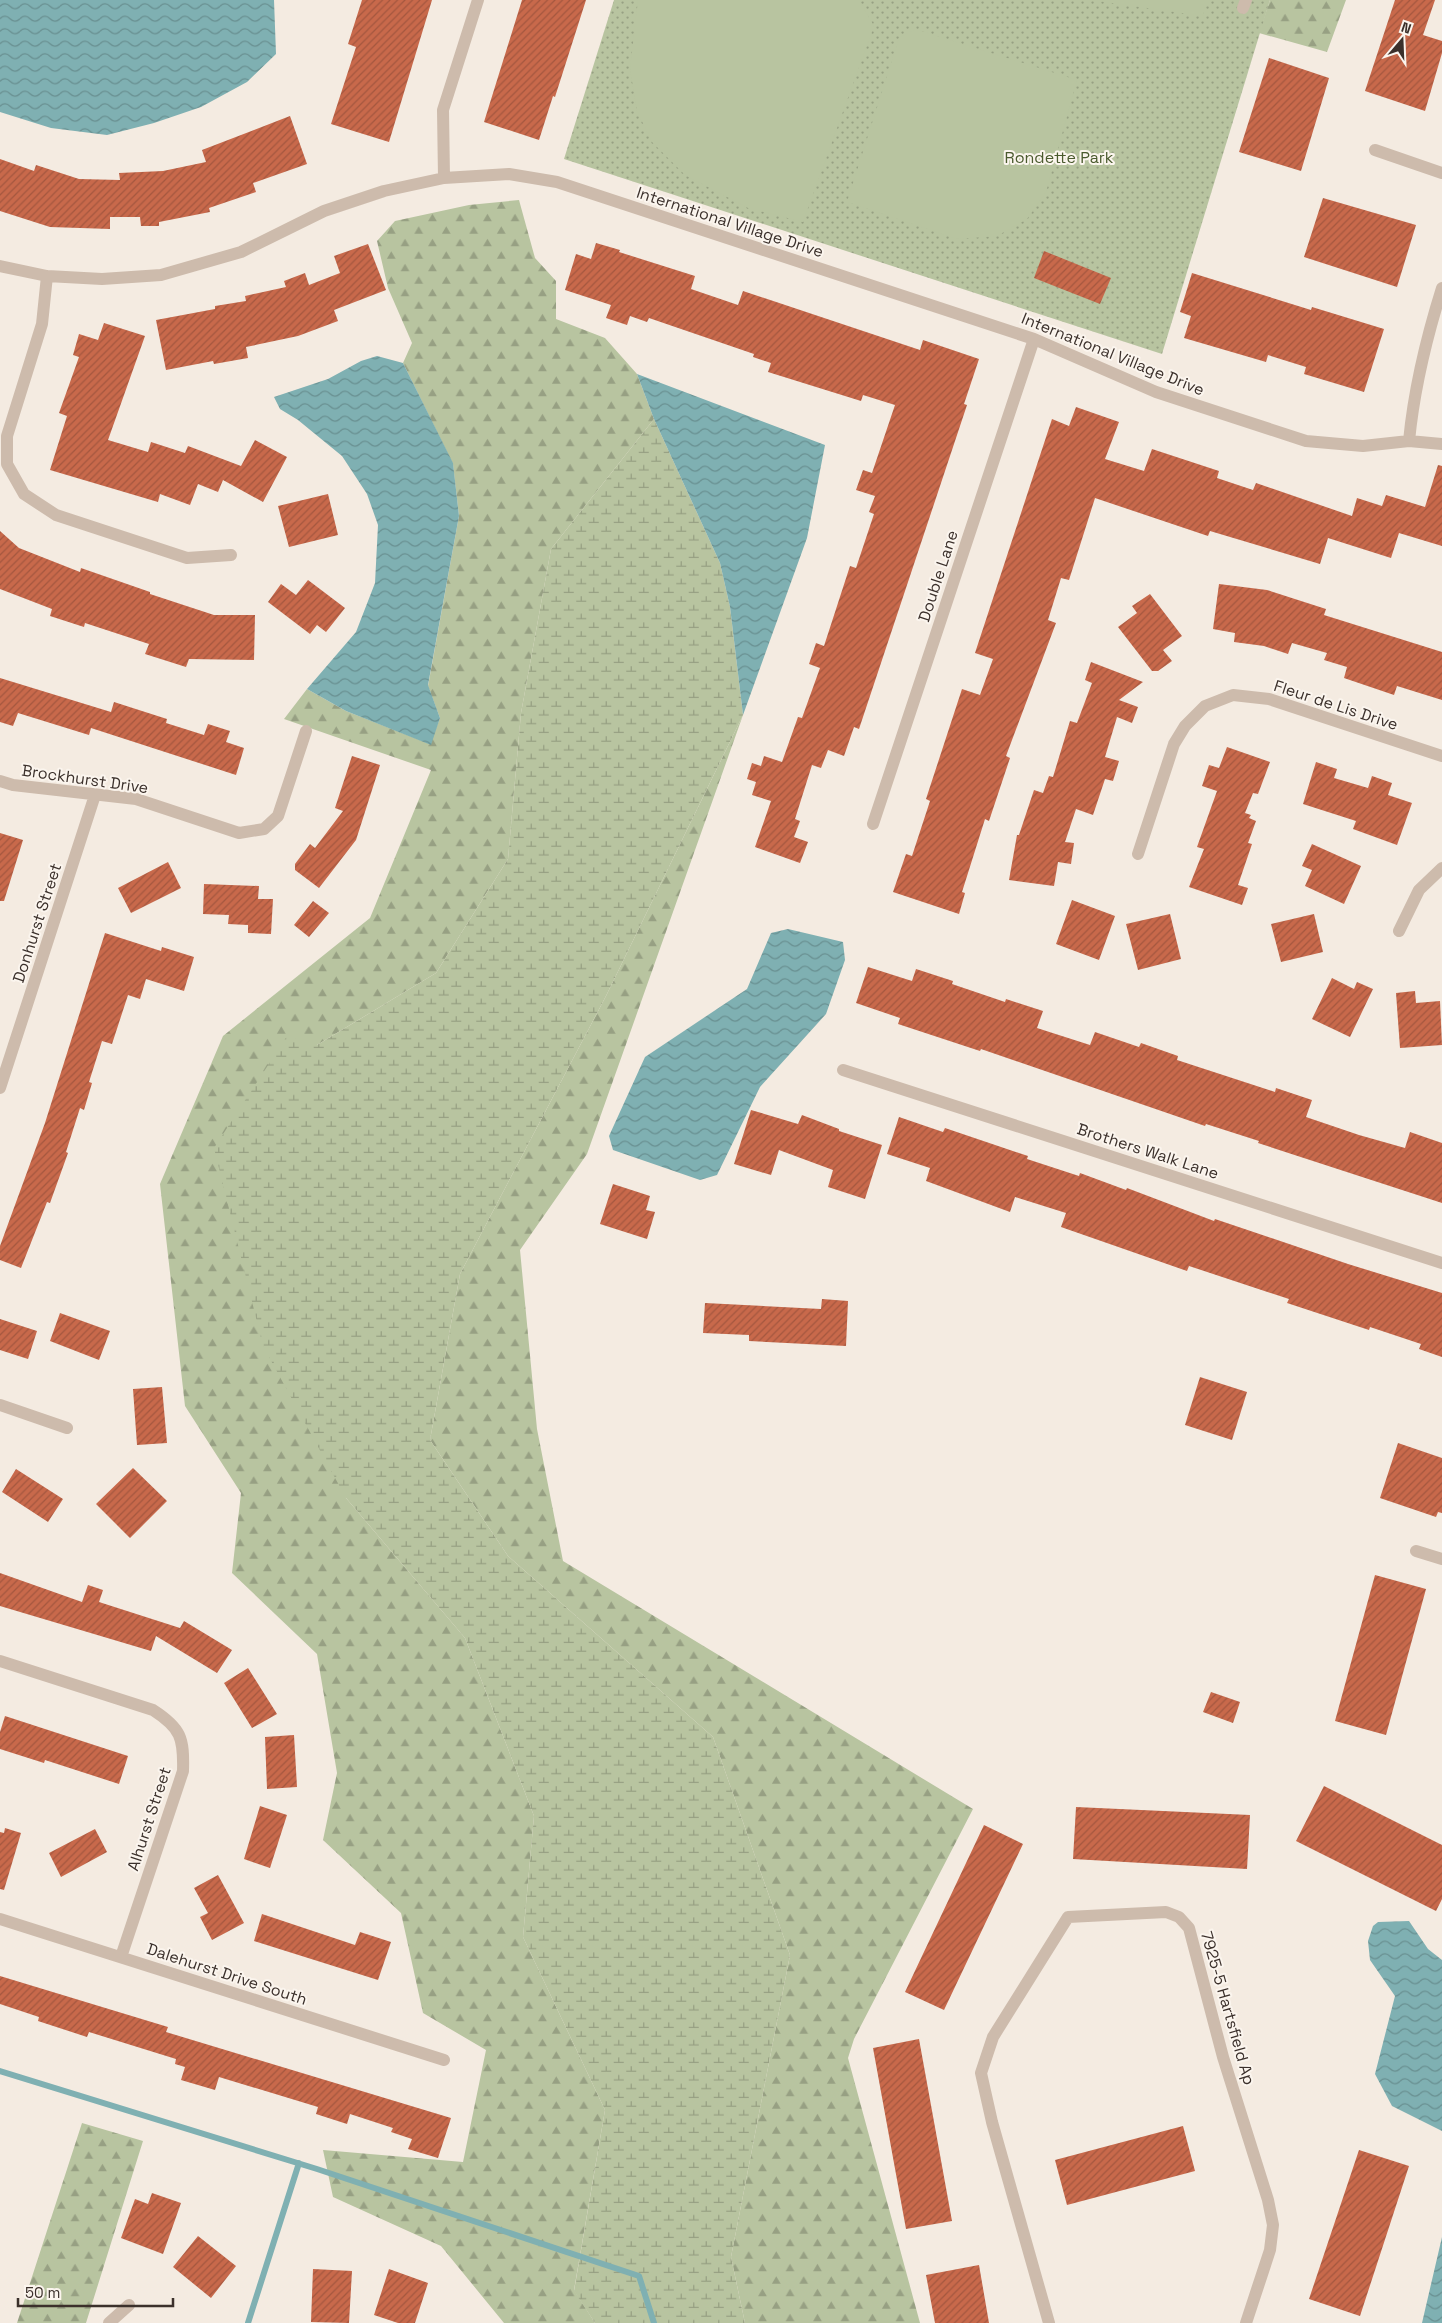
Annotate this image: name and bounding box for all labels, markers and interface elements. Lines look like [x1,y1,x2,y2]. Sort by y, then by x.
north arrow [1377,15,1427,65]
text: N [1399,18,1414,38]
park label: Rondette Park [1005,147,1114,168]
street label: International Village Drive [634,182,826,262]
street label: International Village Drive [1018,308,1208,400]
street label: Double Lane [913,527,963,625]
street label: Fleur de Lis Drive [1271,675,1401,735]
street label: Brockhurst Drive [20,760,150,798]
street label: Donhurst Street [8,861,66,985]
street label: Brothers Walk Lane [1075,1118,1221,1184]
street label: Alhurst Street [122,1764,176,1874]
street label: 7925-5 Hartsfield Ap [1196,1929,1260,2087]
street label: Dalehurst Drive South [144,1938,310,2010]
scale bar [18,2276,172,2308]
text: 50 m [25,2283,60,2302]

